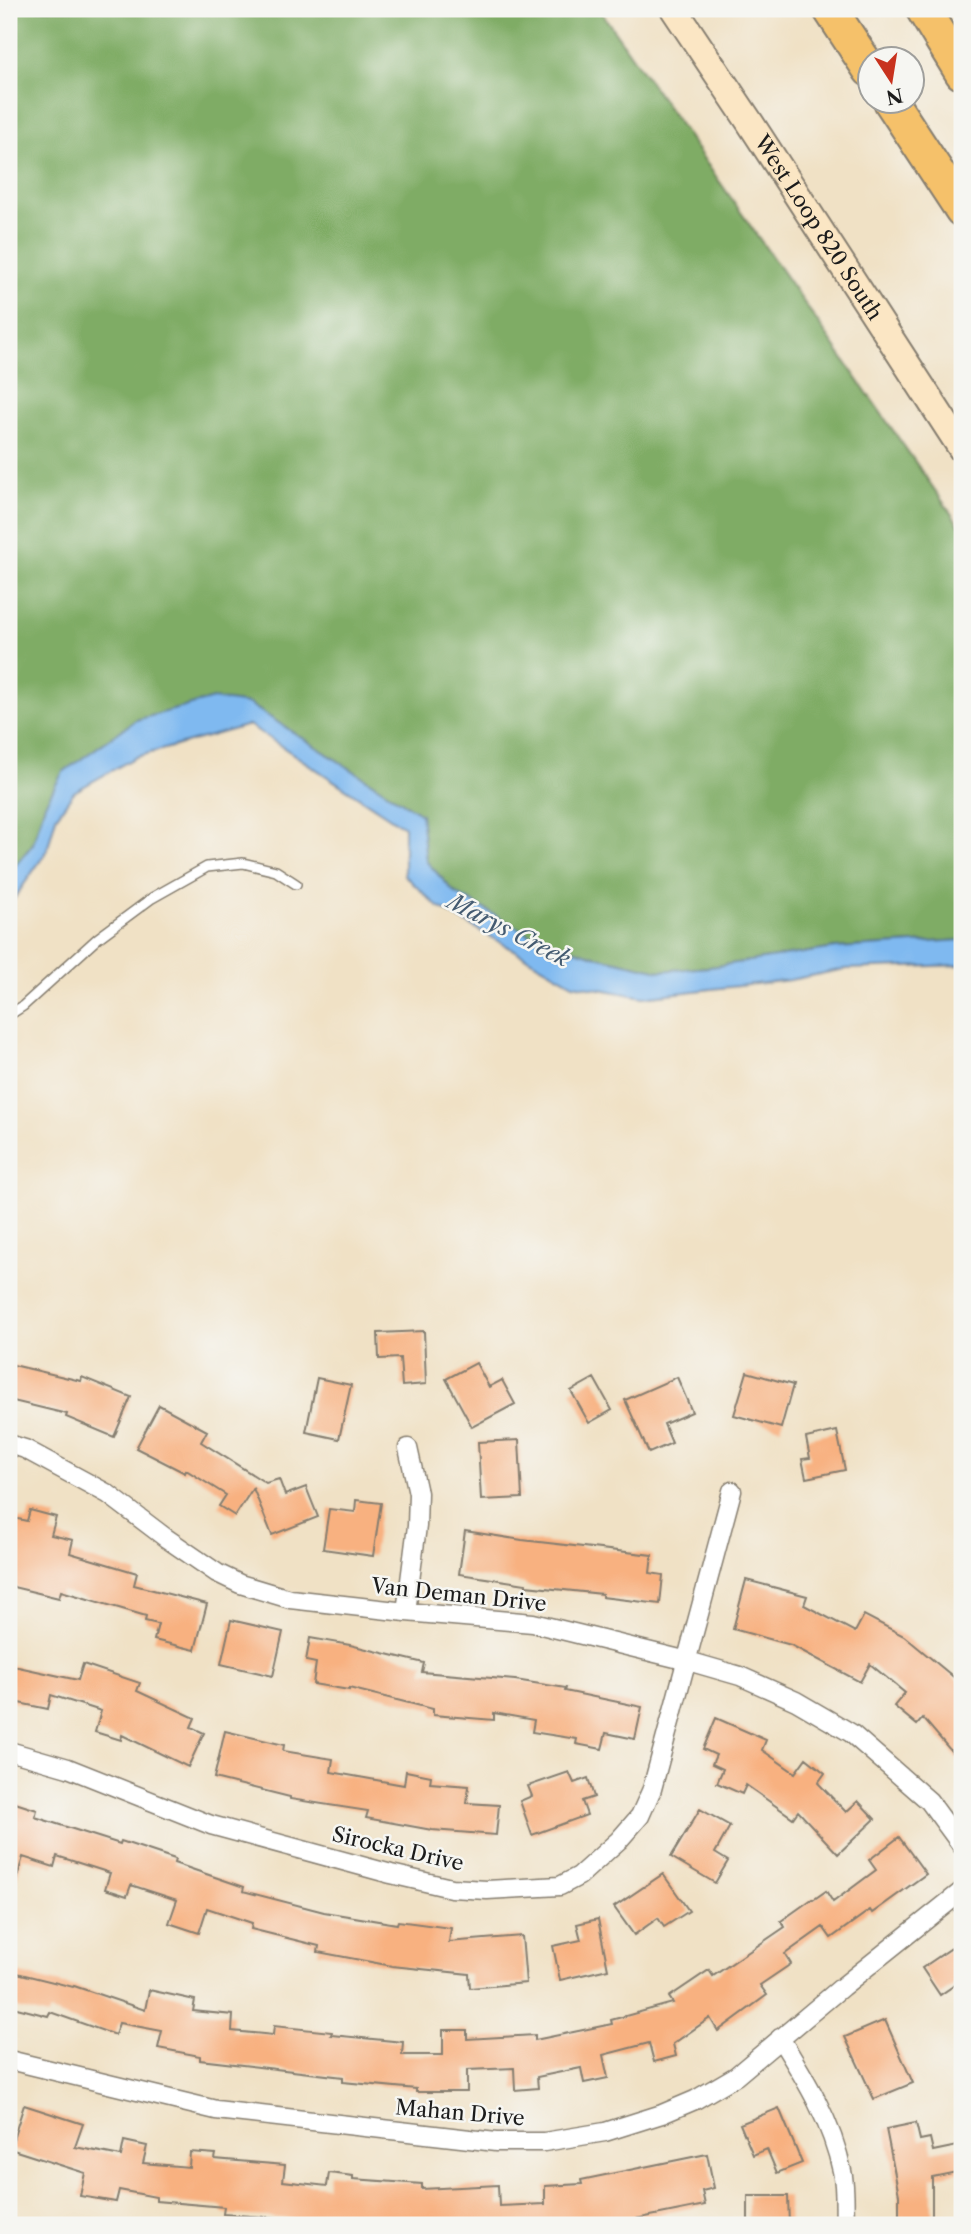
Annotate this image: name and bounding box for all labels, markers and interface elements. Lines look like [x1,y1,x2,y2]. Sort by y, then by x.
north arrow [856,46,926,116]
text: N [884,83,905,109]
street label: West Loop 820 South [749,129,888,325]
water label: Marys Creek [440,886,575,973]
street label: Van Deman Drive [369,1573,548,1616]
street label: Sirocka Drive [330,1821,466,1876]
street label: Mahan Drive [394,2094,526,2131]

